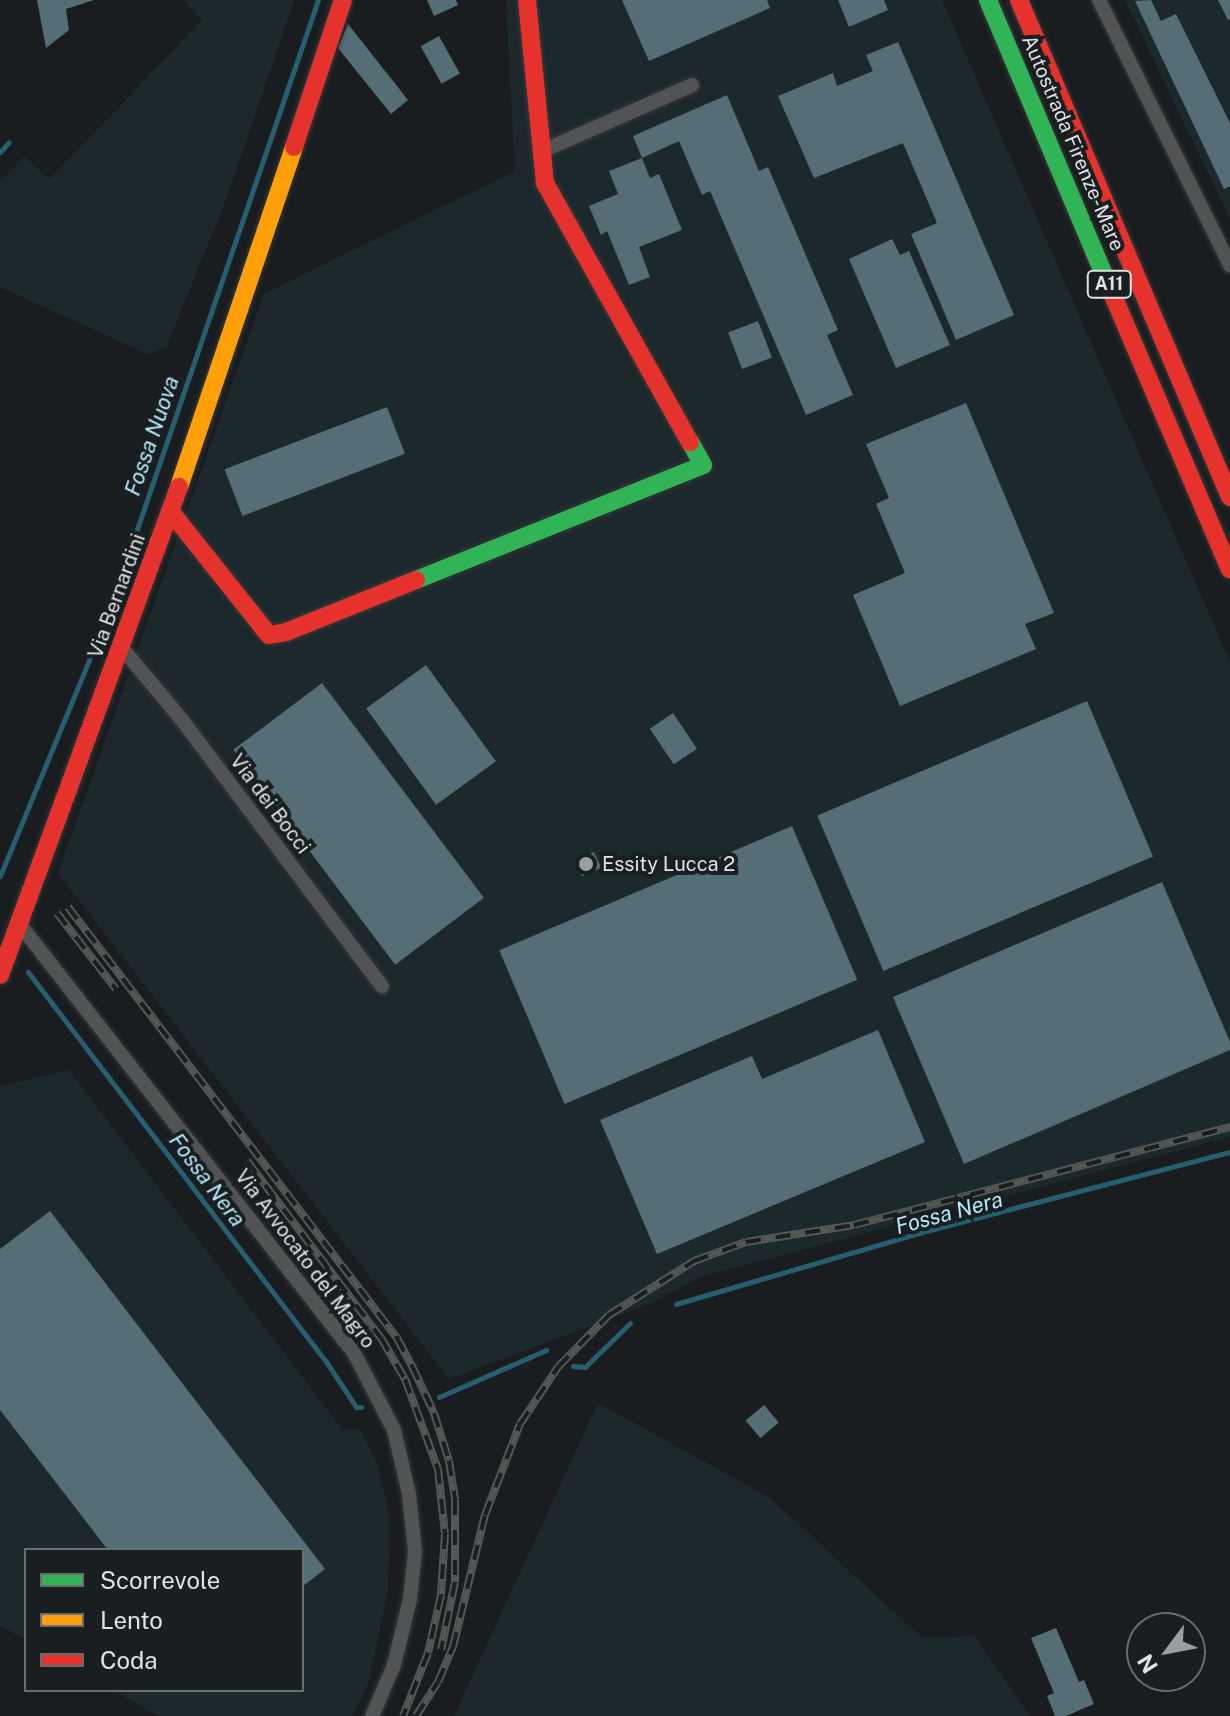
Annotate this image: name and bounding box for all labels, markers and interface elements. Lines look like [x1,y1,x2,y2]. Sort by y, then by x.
street label: Autostrada Firenze-Mare [1017,31,1129,255]
road number: A11 [1085,270,1133,298]
water label: Fossa Nuova [119,373,185,499]
street label: Via Bernardini [83,530,151,662]
street label: Via dei Bocci [225,749,315,859]
place label: Essity Lucca 2 [602,852,735,876]
marker: Essity Lucca 2 [577,855,595,873]
water label: Fossa Nera [163,1128,251,1232]
street label: Via Avvocato del Magro [230,1165,380,1353]
water label: Fossa Nera [892,1186,1006,1240]
legend [24,1548,304,1692]
text: Scorrevole [100,1566,220,1594]
text: Lento [100,1606,163,1634]
north arrow [1126,1612,1206,1692]
text: Coda [100,1646,158,1674]
text: N [1132,1649,1163,1678]

